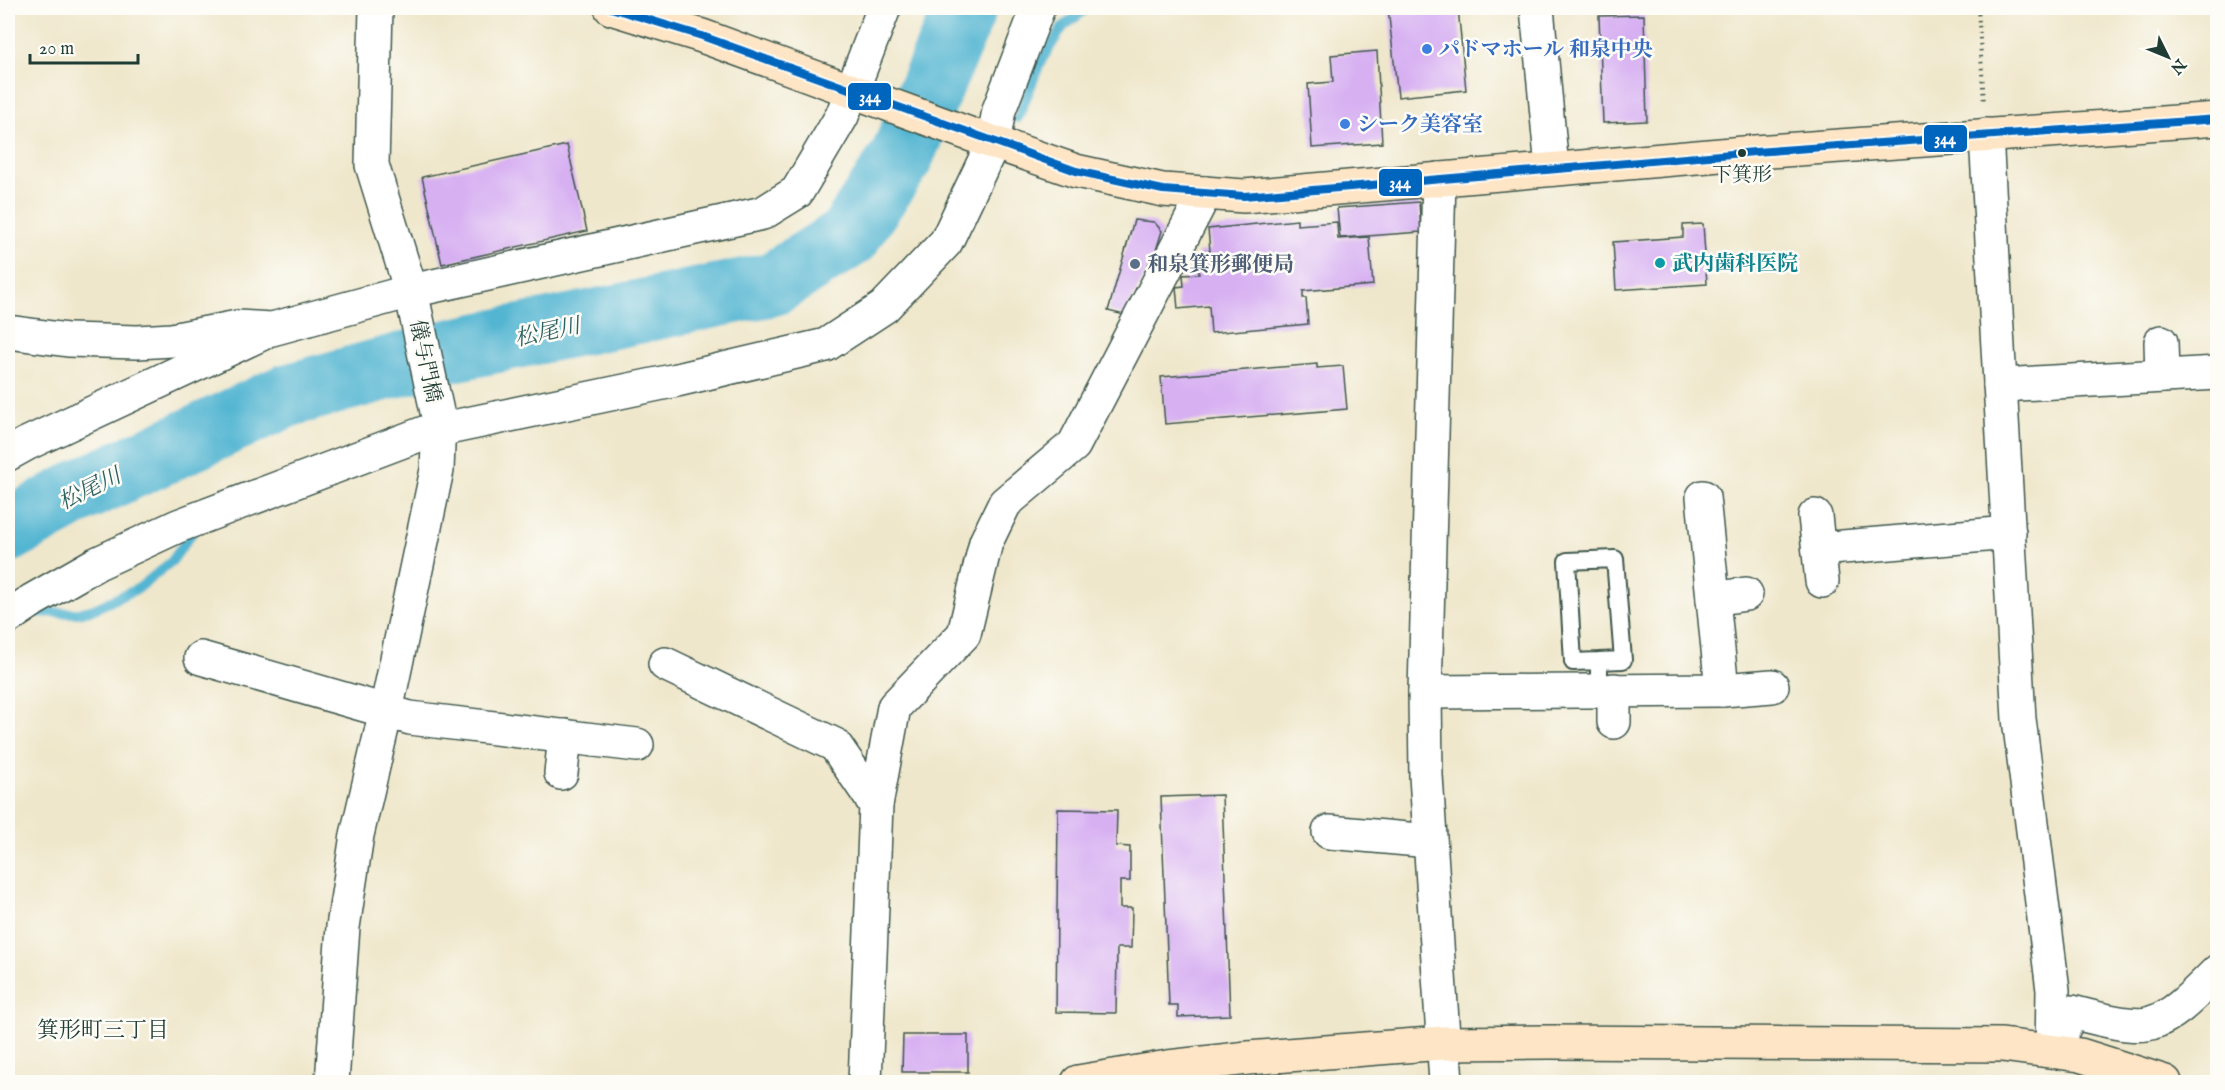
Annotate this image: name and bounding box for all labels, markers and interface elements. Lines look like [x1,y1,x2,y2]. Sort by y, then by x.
scale bar [30,27,138,65]
north arrow [2138,27,2198,87]
place label: パドマホール 和泉中央 [1439,37,1653,64]
text: 20 m [39,38,74,61]
marker: パドマホール 和泉中央 [1420,42,1434,56]
text: N [2165,53,2190,78]
line badge: 344 [847,82,892,111]
text: 344 [859,88,882,108]
place label: シーク美容室 [1357,112,1483,139]
marker: シーク美容室 [1338,117,1352,131]
line badge: 344 [1923,124,1968,153]
text: 344 [1934,130,1957,150]
marker: 下箕形 [1736,147,1748,159]
place label: 下箕形 [1712,163,1772,188]
line badge: 344 [1378,168,1423,197]
text: 344 [1389,174,1412,194]
place label: 武内歯科医院 [1672,251,1798,278]
place label: 和泉箕形郵便局 [1147,252,1294,279]
marker: 武内歯科医院 [1653,256,1667,270]
marker: 和泉箕形郵便局 [1128,257,1142,271]
water label: 松尾川 [512,312,585,354]
street label: 儀与門橋 [403,317,446,405]
water label: 松尾川 [54,462,127,517]
district label: 箕形町三丁目 [37,1017,169,1045]

